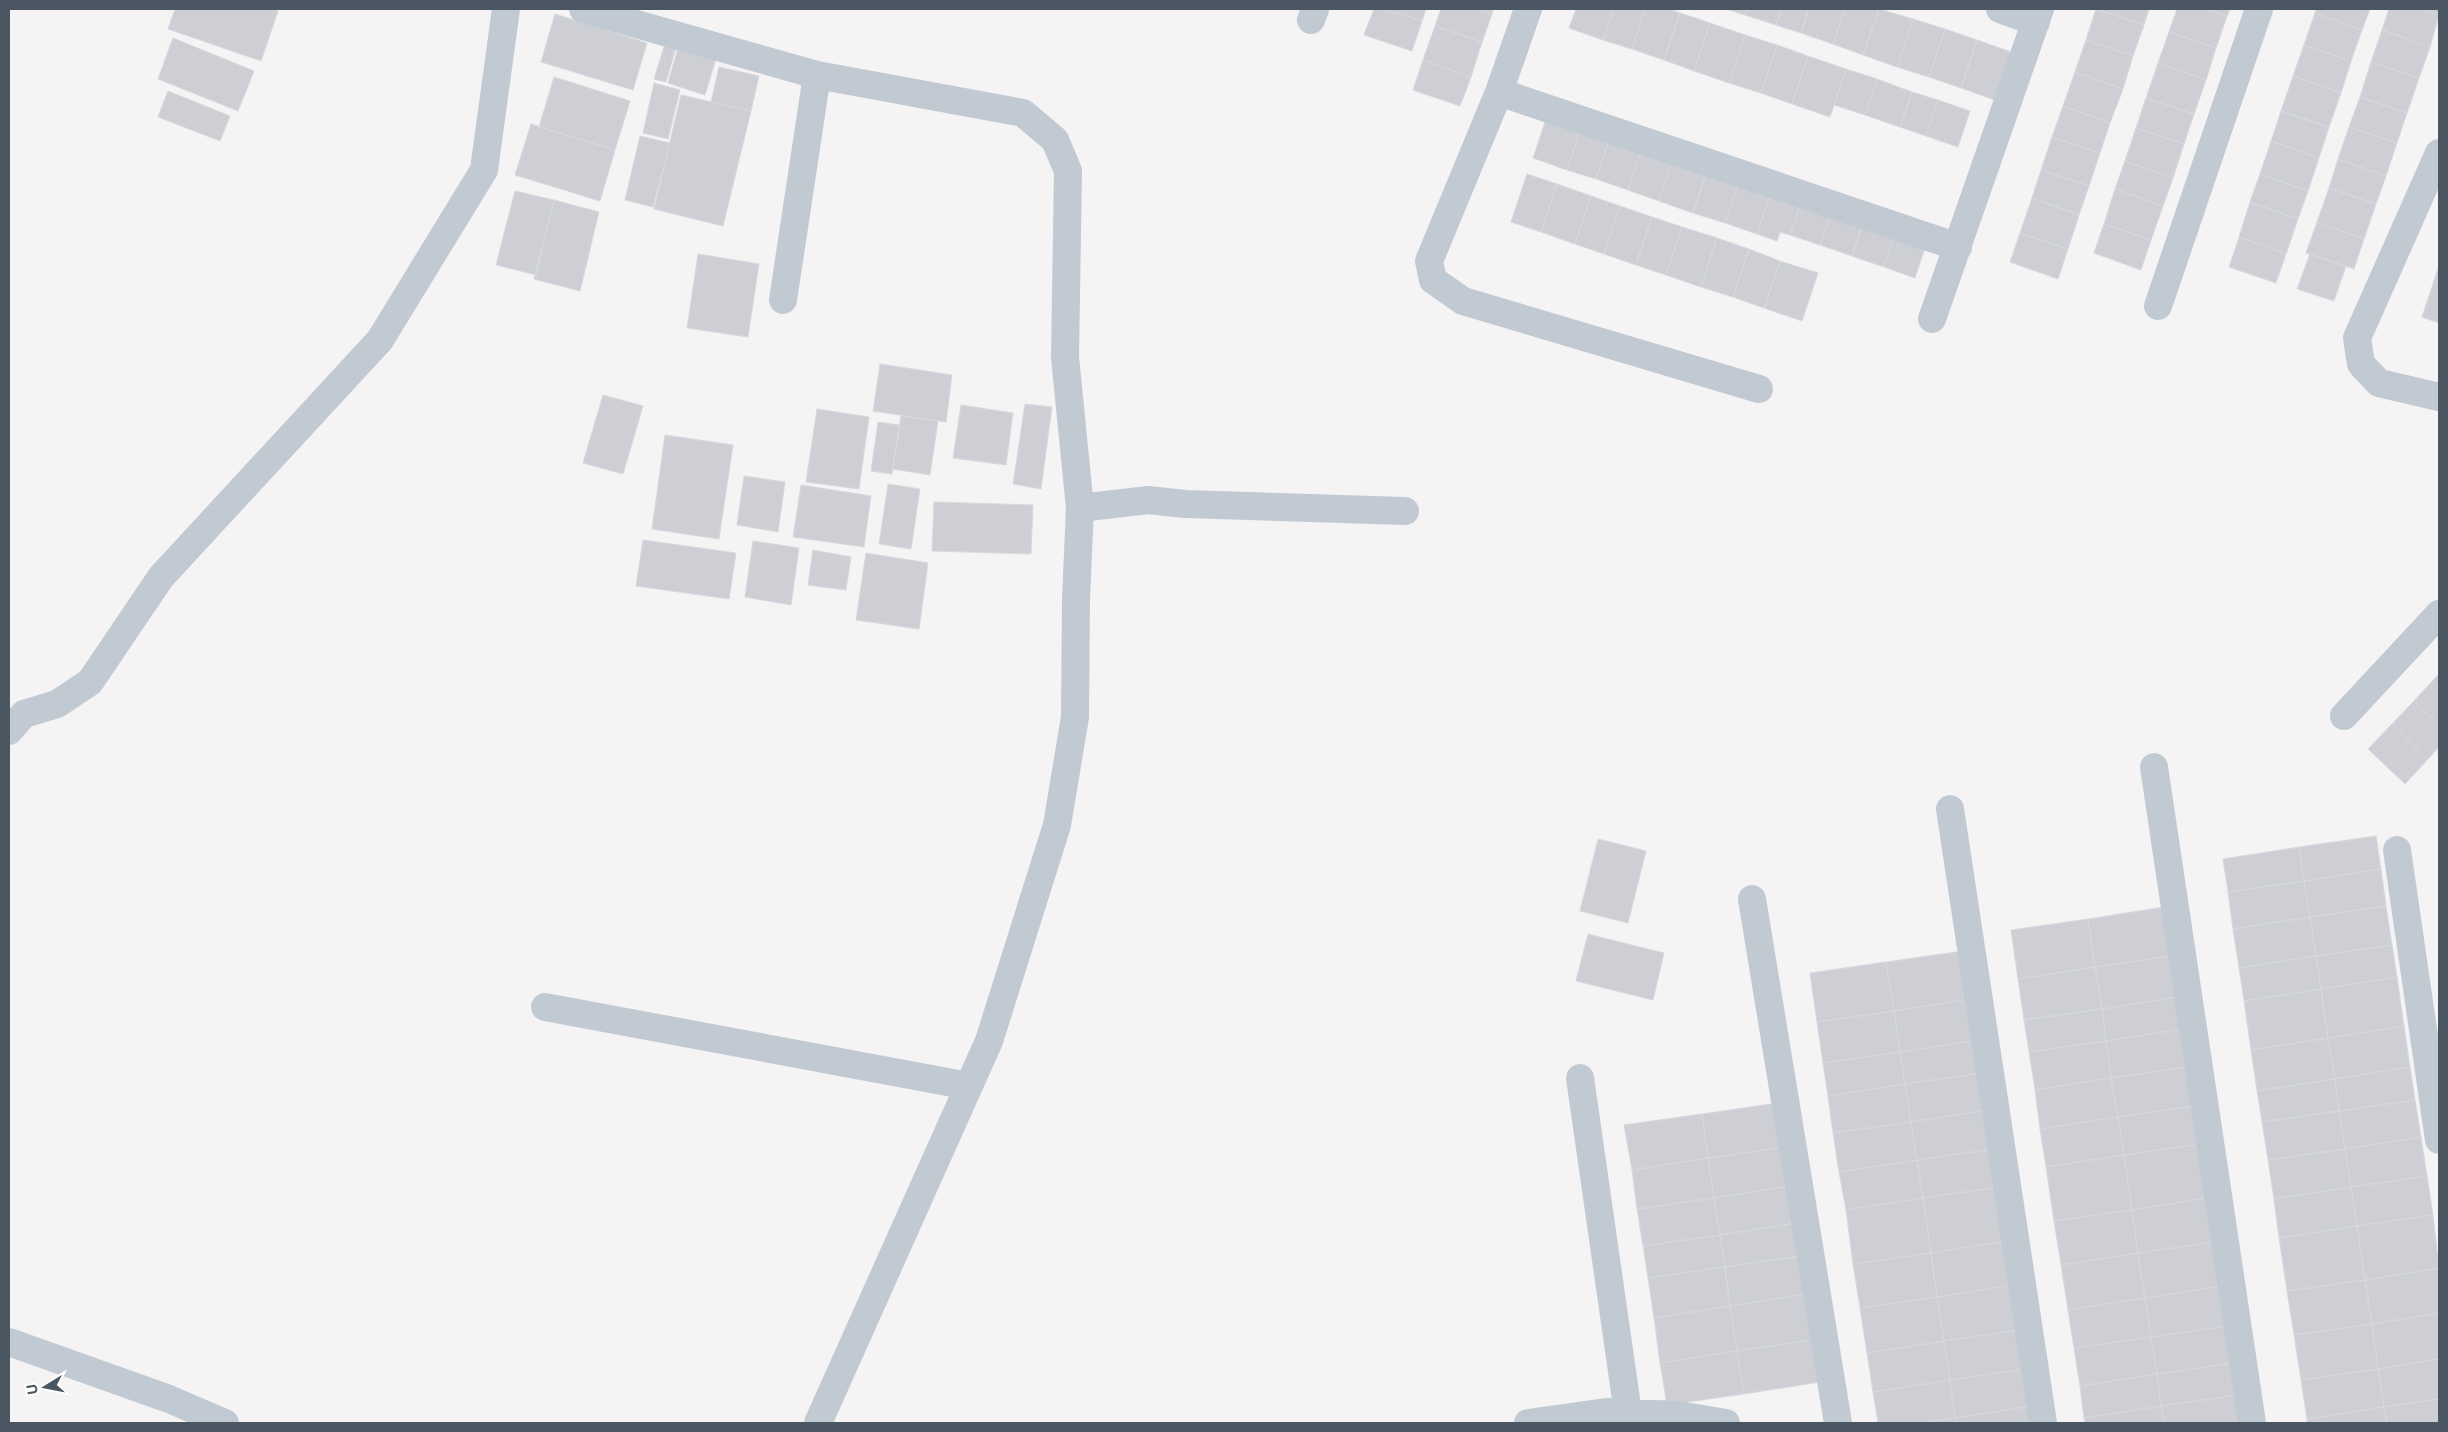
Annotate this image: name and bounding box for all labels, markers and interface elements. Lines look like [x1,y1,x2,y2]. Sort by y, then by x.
north arrow [20,1362,70,1412]
text: U [22,1383,41,1396]

